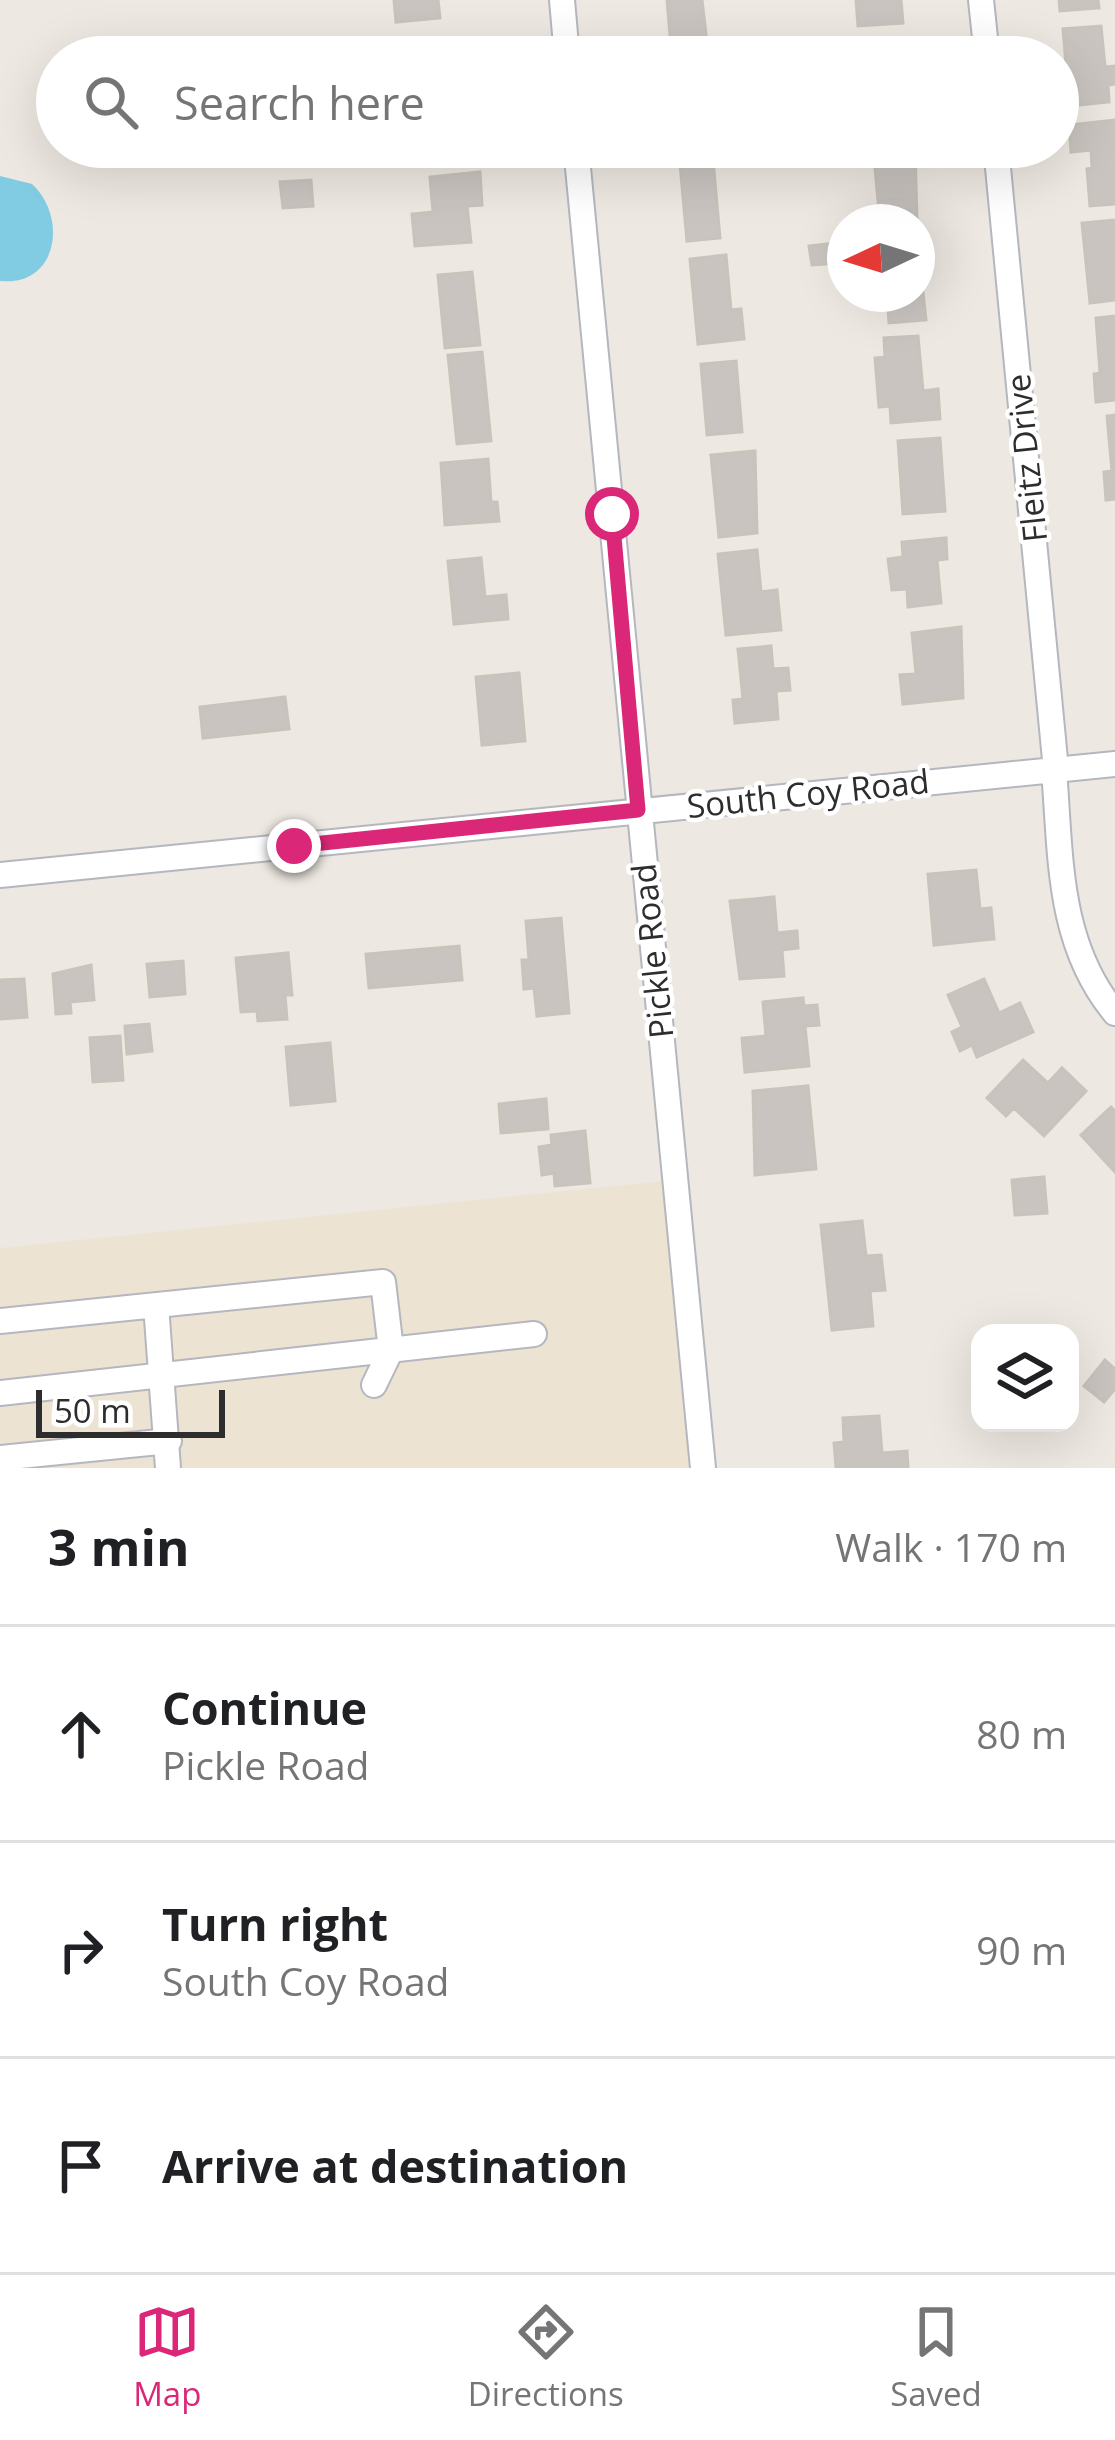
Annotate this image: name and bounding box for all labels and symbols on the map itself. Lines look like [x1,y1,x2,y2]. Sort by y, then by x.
north arrow [827,204,935,312]
street label: Fleitz Drive [995,372,1057,544]
route start [585,487,639,541]
street label: South Coy Road [685,758,931,828]
route end [267,819,321,873]
street label: Pickle Road [620,861,684,1041]
scale bar [36,1384,225,1437]

